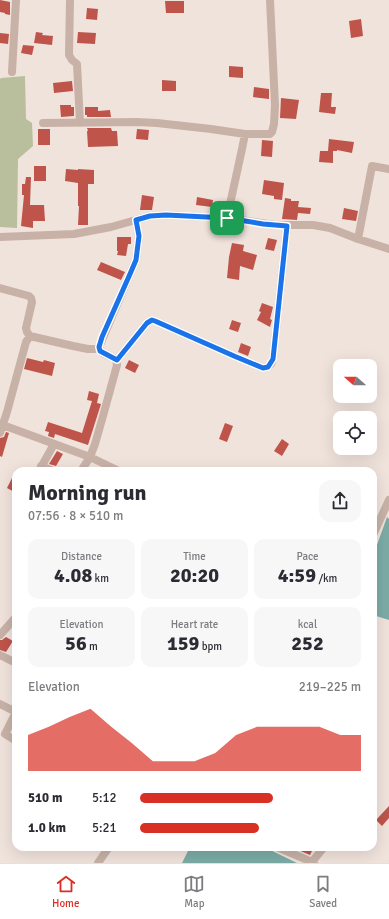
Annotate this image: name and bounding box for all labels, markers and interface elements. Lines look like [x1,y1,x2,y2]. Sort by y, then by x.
pin [210,201,244,235]
icon: arrive [216,207,238,229]
north arrow [333,359,377,403]
map controls [333,359,377,455]
button: locate [333,411,377,455]
text: Morning run [28,479,147,506]
button: share [319,480,361,522]
text: 07:56 · 8 × 510 m [28,508,123,524]
text: Distance [61,550,102,563]
text: Time [183,550,206,563]
text: Pace [296,550,319,563]
text: 4.08 [54,563,92,588]
text: 20:20 [170,563,219,588]
text: 4:59 [278,563,316,588]
text: km [92,572,109,585]
text: /km [316,572,337,585]
text: Elevation [60,618,103,631]
text: Heart rate [171,618,218,631]
text: kcal [298,618,317,631]
text: 56 [65,631,87,656]
text: 159 [167,631,199,656]
text: 252 [291,631,324,656]
text: m [87,640,98,653]
text: bpm [199,640,222,653]
text: Elevation [28,679,80,695]
text: 219–225 m [299,679,361,695]
text: 510 m [28,790,62,806]
text: 5:12 [92,790,117,806]
text: 1.0 km [28,820,66,836]
text: 5:21 [92,820,117,836]
tab: Home [52,873,79,910]
tab: Map [183,873,205,910]
tab: Saved [309,873,337,910]

